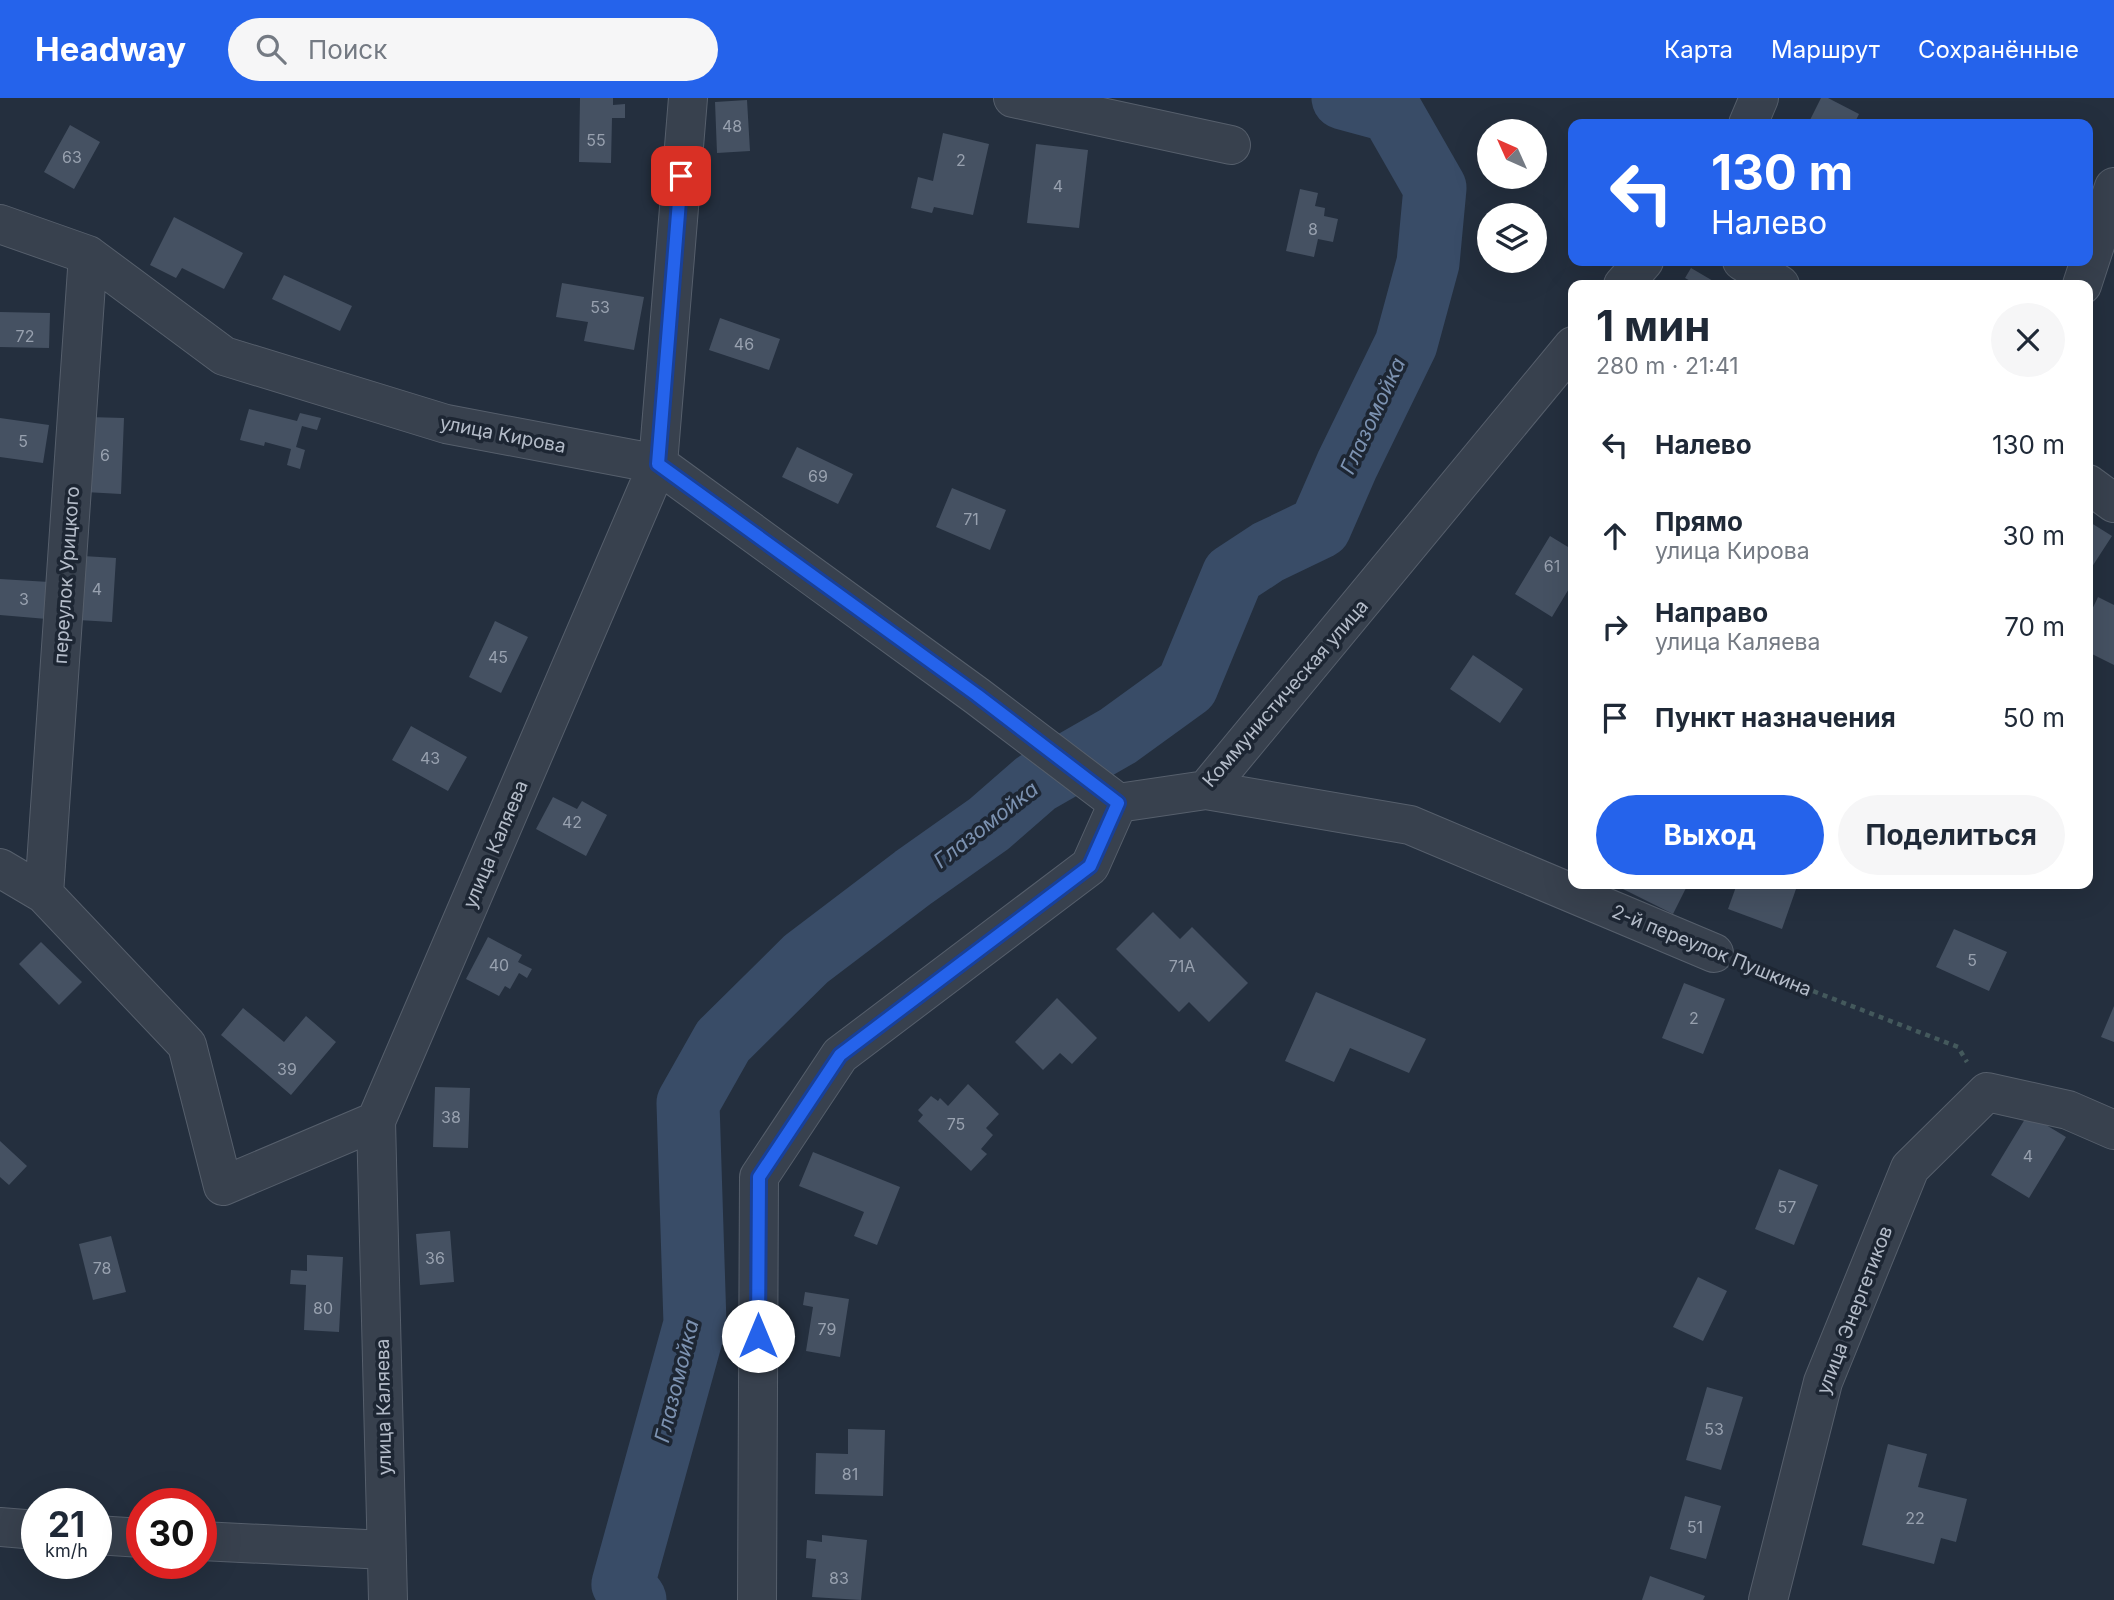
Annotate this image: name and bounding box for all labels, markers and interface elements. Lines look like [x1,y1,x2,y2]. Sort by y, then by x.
search box [228,18,718,81]
text: Headway [35,29,186,69]
icon: search [252,30,290,68]
text: Поиск [308,34,387,65]
text: Карта [1664,35,1733,64]
text: Маршрут [1771,35,1880,64]
text: Сохранённые [1918,35,2079,64]
house number: 48 [722,116,742,136]
north arrow [1477,119,1547,189]
map controls [1477,119,1547,273]
house number: 55 [586,130,606,150]
text: 130 m [1711,143,1853,202]
pin [651,146,711,206]
house number: 63 [62,147,82,167]
icon: left [1596,147,1687,238]
house number: 2 [956,150,966,170]
icon: arrive [662,157,700,195]
house number: 4 [1053,176,1063,196]
button: layers [1477,203,1547,273]
text: Налево [1711,203,1827,242]
house number: 8 [1308,219,1318,239]
house number: 53 [590,297,610,317]
text: 1 мин [1596,300,1710,351]
button: close [1991,303,2065,377]
house number: 72 [16,326,34,346]
house number: 46 [734,334,754,354]
text: 280 m · 21:41 [1596,352,1739,380]
water label: Глазомойка [1335,353,1410,478]
street label: улица Кирова [438,411,568,458]
icon: left [1596,426,1634,464]
text: Налево [1655,429,1752,460]
text: 130 m [1992,429,2065,460]
house number: 5 [18,431,28,451]
house number: 6 [100,445,110,465]
house number: 69 [808,466,828,486]
street label: переулок Урицкого [49,485,84,665]
text: Прямо [1655,506,1743,537]
house number: 71 [963,509,979,529]
icon: ahead [1596,517,1634,555]
text: 30 m [2002,520,2065,551]
text: улица Кирова [1655,537,1810,565]
house number: 61 [1544,556,1560,576]
house number: 4 [92,579,102,599]
house number: 3 [19,589,29,609]
street label: Коммунистическая улица [1198,595,1373,792]
text: Направо [1655,597,1768,628]
icon: right [1596,608,1634,646]
text: 70 m [2004,611,2065,642]
text: улица Каляева [1655,628,1821,656]
house number: 45 [488,647,508,667]
icon: arrive [1596,699,1634,737]
text: Пункт назначения [1655,702,1896,733]
text: 50 m [2003,702,2065,733]
house number: 43 [420,748,440,768]
water label: Глазомойка [929,776,1043,873]
street label: улица Каляева [458,777,533,912]
button: Выход [1596,795,1824,875]
button: Поделиться [1838,795,2065,875]
house number: 42 [562,812,582,832]
street label: 2-й переулок Пушкина [1609,900,1815,1001]
house number: 5 [1967,950,1977,970]
house number: 40 [489,955,509,975]
house number: 71А [1169,956,1195,976]
house number: 2 [1689,1008,1699,1028]
house number: 39 [277,1059,297,1079]
house number: 38 [441,1107,461,1127]
house number: 75 [947,1114,965,1134]
house number: 4 [2023,1146,2033,1166]
house number: 57 [1778,1197,1796,1217]
street label: улица Энергетиков [1812,1223,1897,1398]
house number: 36 [425,1248,445,1268]
house number: 78 [93,1258,111,1278]
house number: 80 [313,1298,333,1318]
position arrow [721,1299,795,1373]
water label: Глазомойка [649,1317,704,1445]
house number: 79 [818,1319,836,1339]
street label: улица Каляева [371,1338,396,1476]
house number: 53 [1704,1419,1724,1439]
house number: 81 [842,1464,858,1484]
speed limit sign: 30 [126,1488,217,1579]
text: 21 [48,1503,85,1545]
house number: 22 [1905,1508,1925,1528]
house number: 51 [1687,1517,1703,1537]
text: km/h [45,1540,88,1561]
house number: 83 [829,1568,849,1588]

